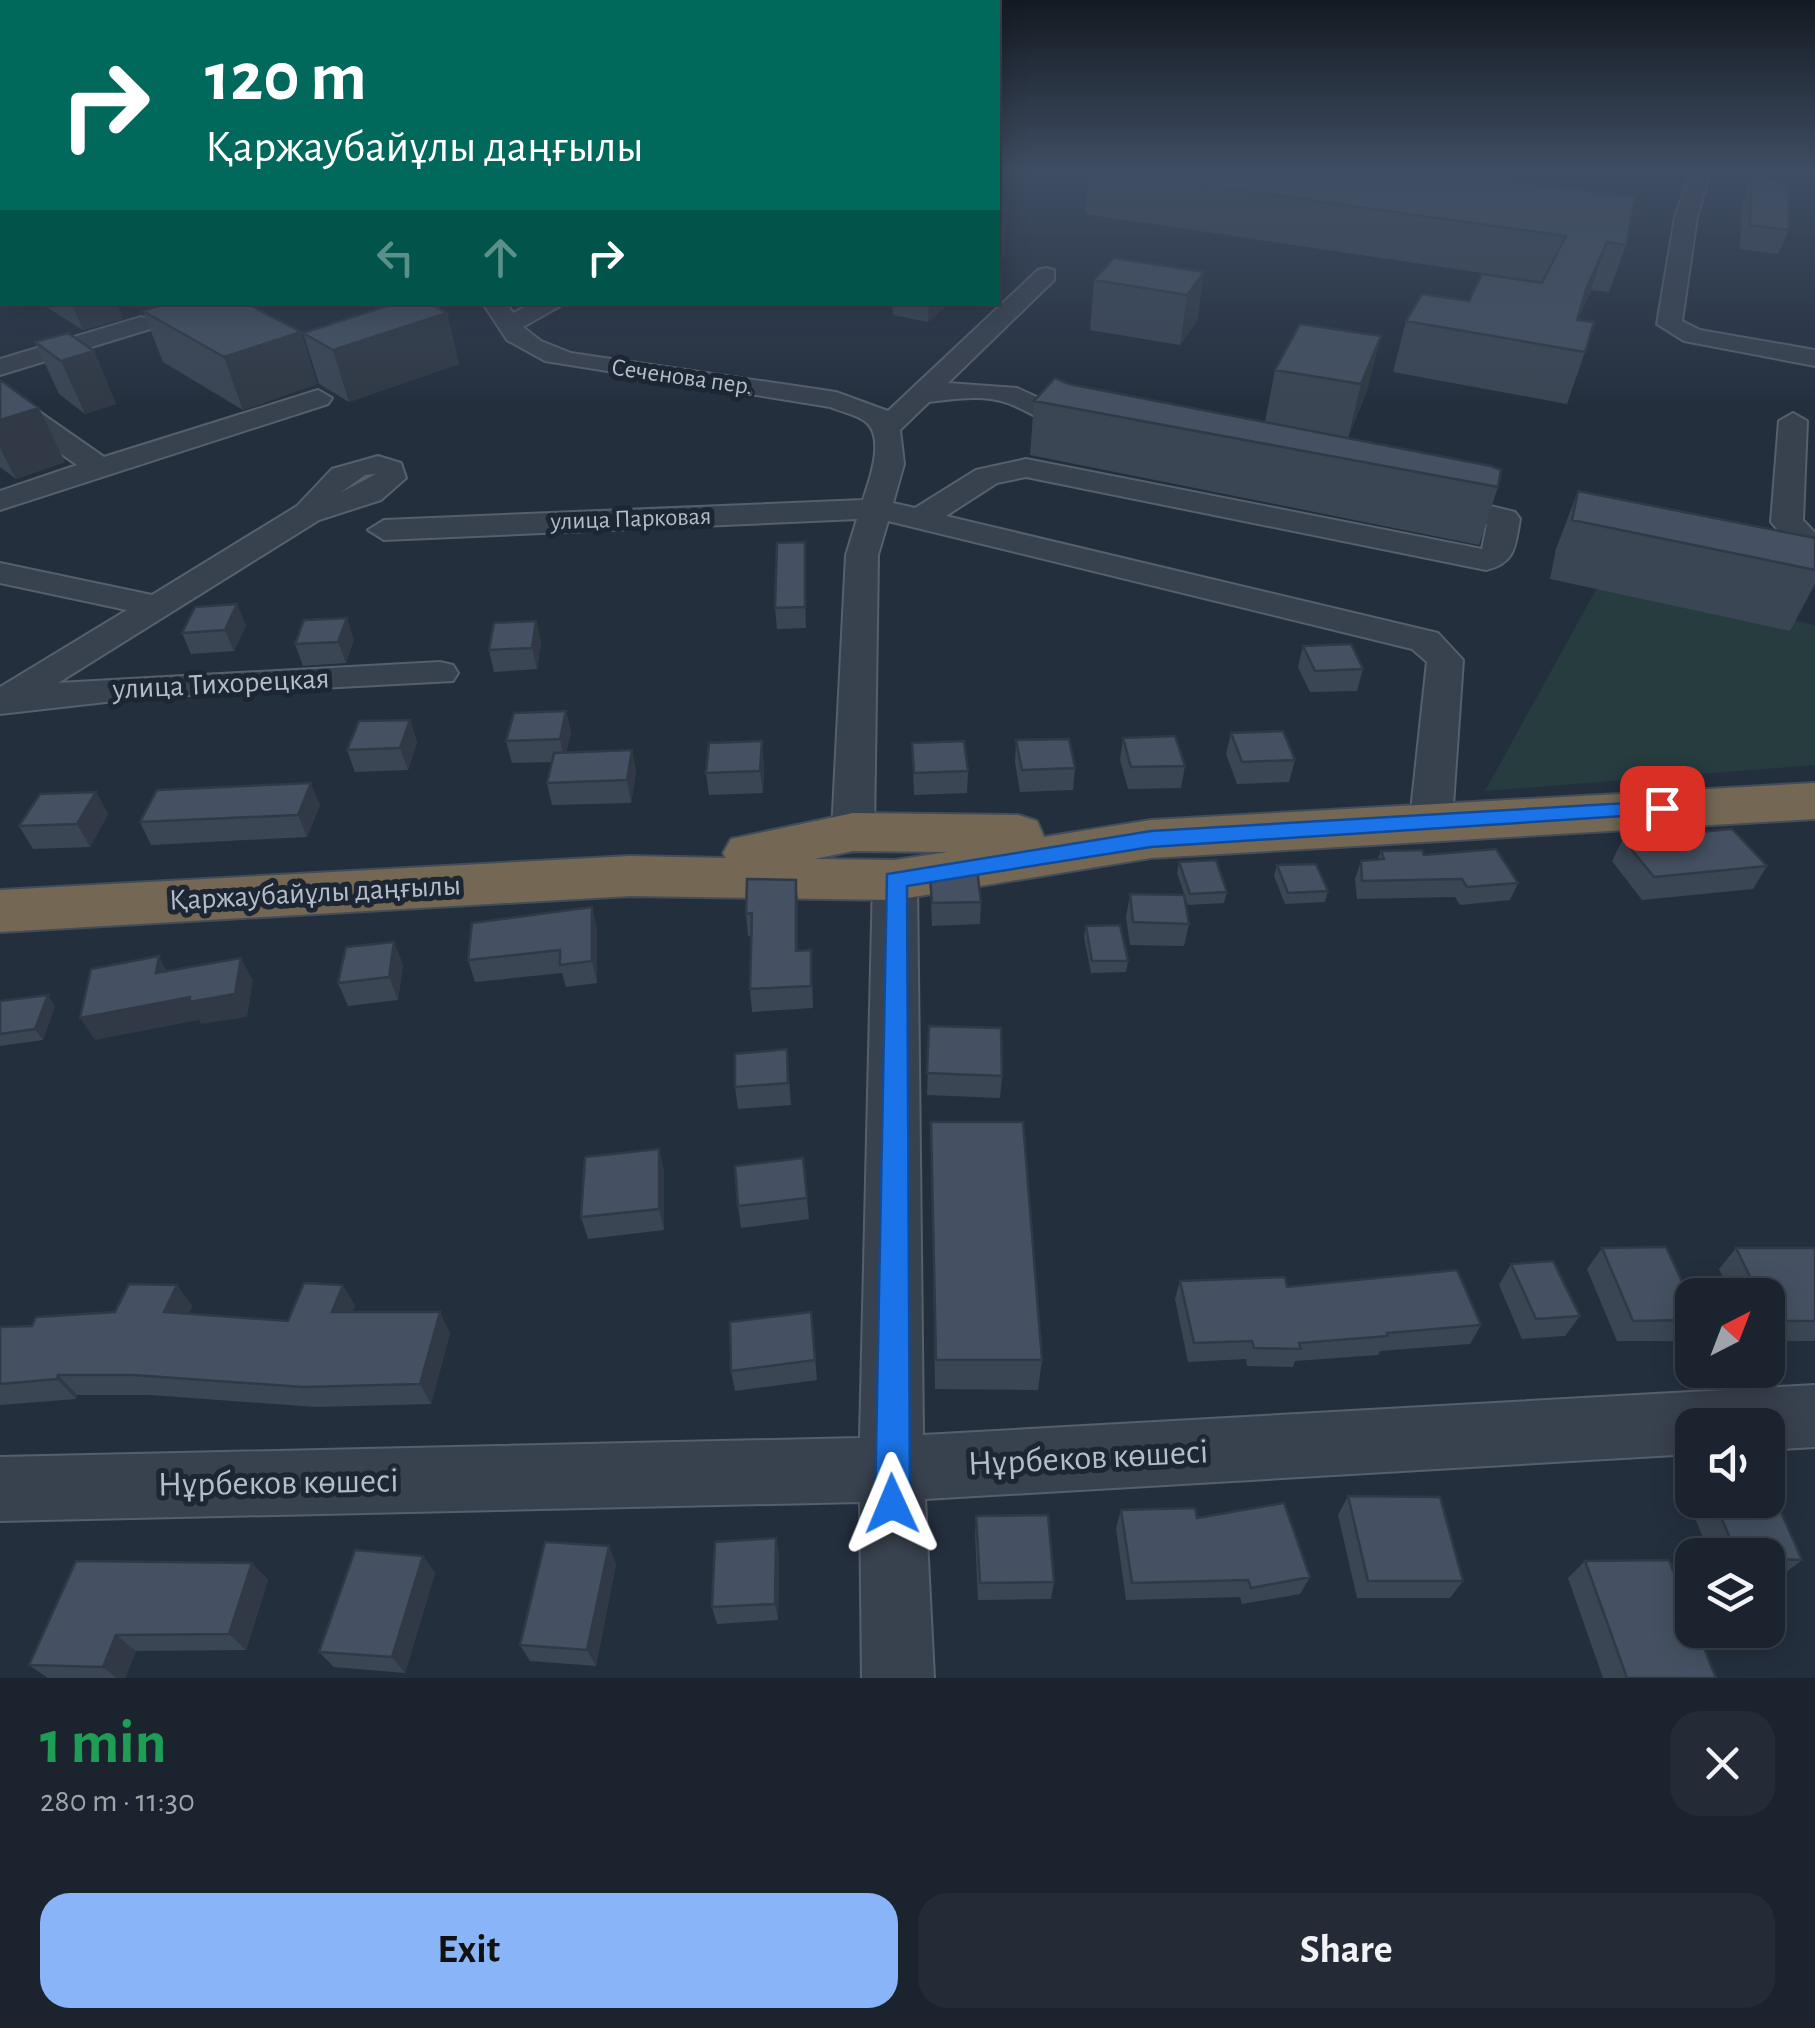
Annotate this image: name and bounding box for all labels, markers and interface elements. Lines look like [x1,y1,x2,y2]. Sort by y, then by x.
icon: right [40,40,170,170]
text: 120 m [205,43,367,113]
text: Қаржаубайұлы даңғылы [205,125,644,170]
icon: left [368,230,423,285]
icon: ahead [473,230,528,285]
icon: right [578,230,633,285]
street label: Сеченова пер. [610,355,754,399]
street label: улица Парковая [549,504,712,534]
street label: улица Тихорецкая [111,663,330,705]
pin [1620,766,1705,851]
icon: arrive [1635,781,1690,836]
street label: Қаржаубайұлы даңғылы [168,870,462,916]
north arrow [1675,1278,1785,1388]
map controls [1675,1278,1785,1648]
button: sound [1675,1408,1785,1518]
street label: Нұрбеков көшесі [967,1434,1209,1482]
position arrow [840,1452,944,1556]
street label: Нұрбеков көшесі [157,1463,399,1503]
button: layers [1675,1538,1785,1648]
button: close [1670,1711,1775,1816]
text: 1 min [40,1714,166,1774]
text: 280 m · 11:30 [40,1785,195,1817]
button: Exit [40,1893,898,2008]
button: Share [918,1893,1775,2008]

